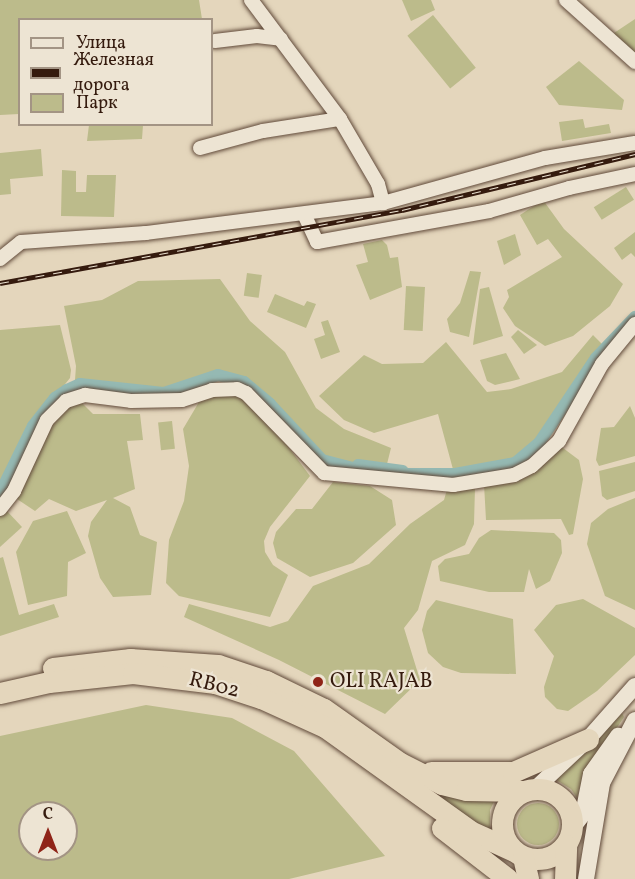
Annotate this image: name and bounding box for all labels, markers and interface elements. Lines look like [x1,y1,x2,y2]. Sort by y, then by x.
legend [18,18,213,126]
text: Улица [76,31,126,56]
text: Железная дорога [73,48,154,98]
text: Парк [76,91,118,116]
street label: RB02 [186,668,242,704]
place label: OLI RAJAB [330,669,433,695]
marker: OLI RAJAB [311,675,325,689]
north arrow [18,801,78,861]
text: С [43,804,53,826]

